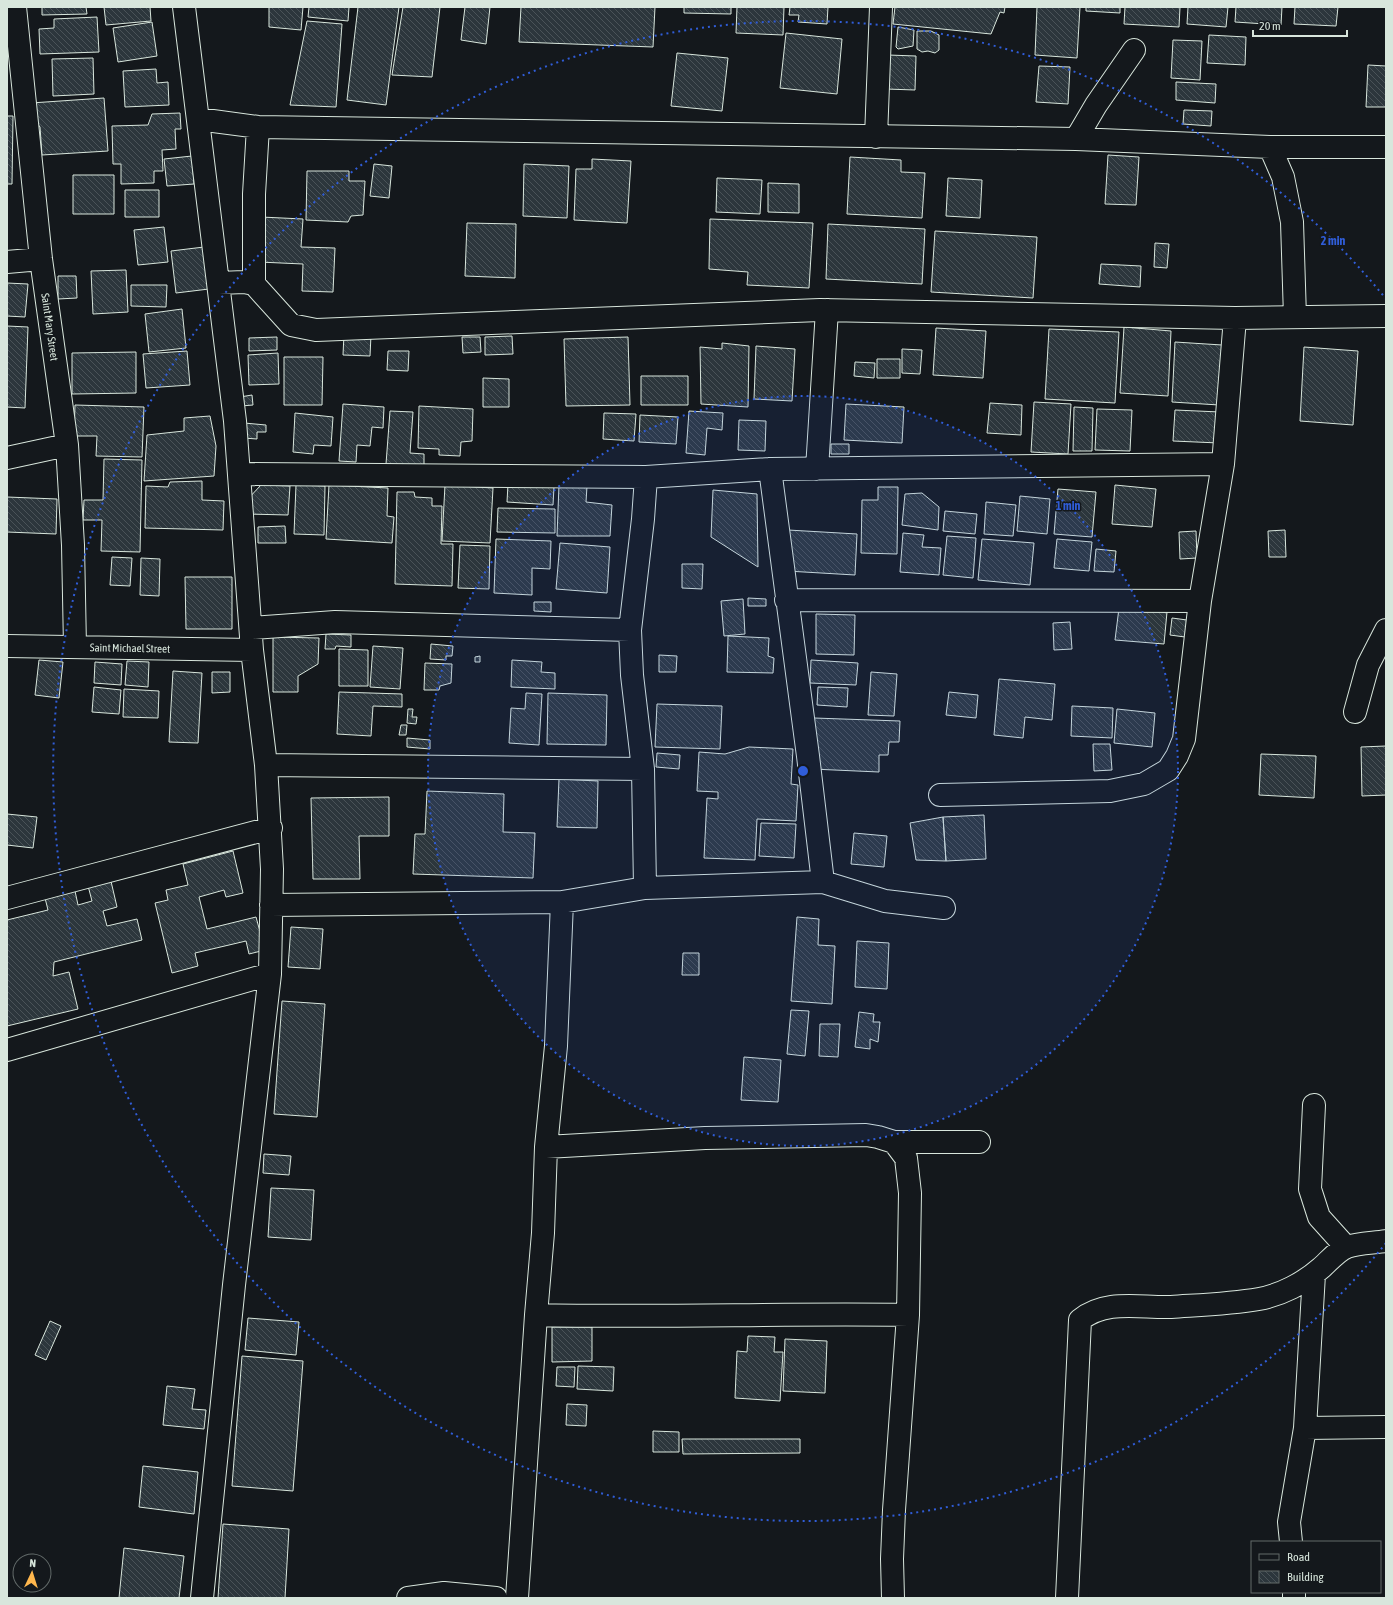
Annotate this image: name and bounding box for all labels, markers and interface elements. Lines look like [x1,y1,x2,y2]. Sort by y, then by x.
scale bar [1253,12,1347,38]
text: 20 m [1259,19,1281,33]
text: 2 min [1321,234,1345,248]
street label: Saint Mary Street [39,292,61,362]
text: 1 min [1056,499,1080,513]
street label: Saint Michael Street [90,641,170,655]
centre of rings [796,764,810,778]
legend [1251,1541,1381,1593]
text: Road [1287,1550,1310,1564]
north arrow [12,1553,52,1593]
text: N [29,1557,36,1569]
text: Building [1287,1570,1325,1584]

